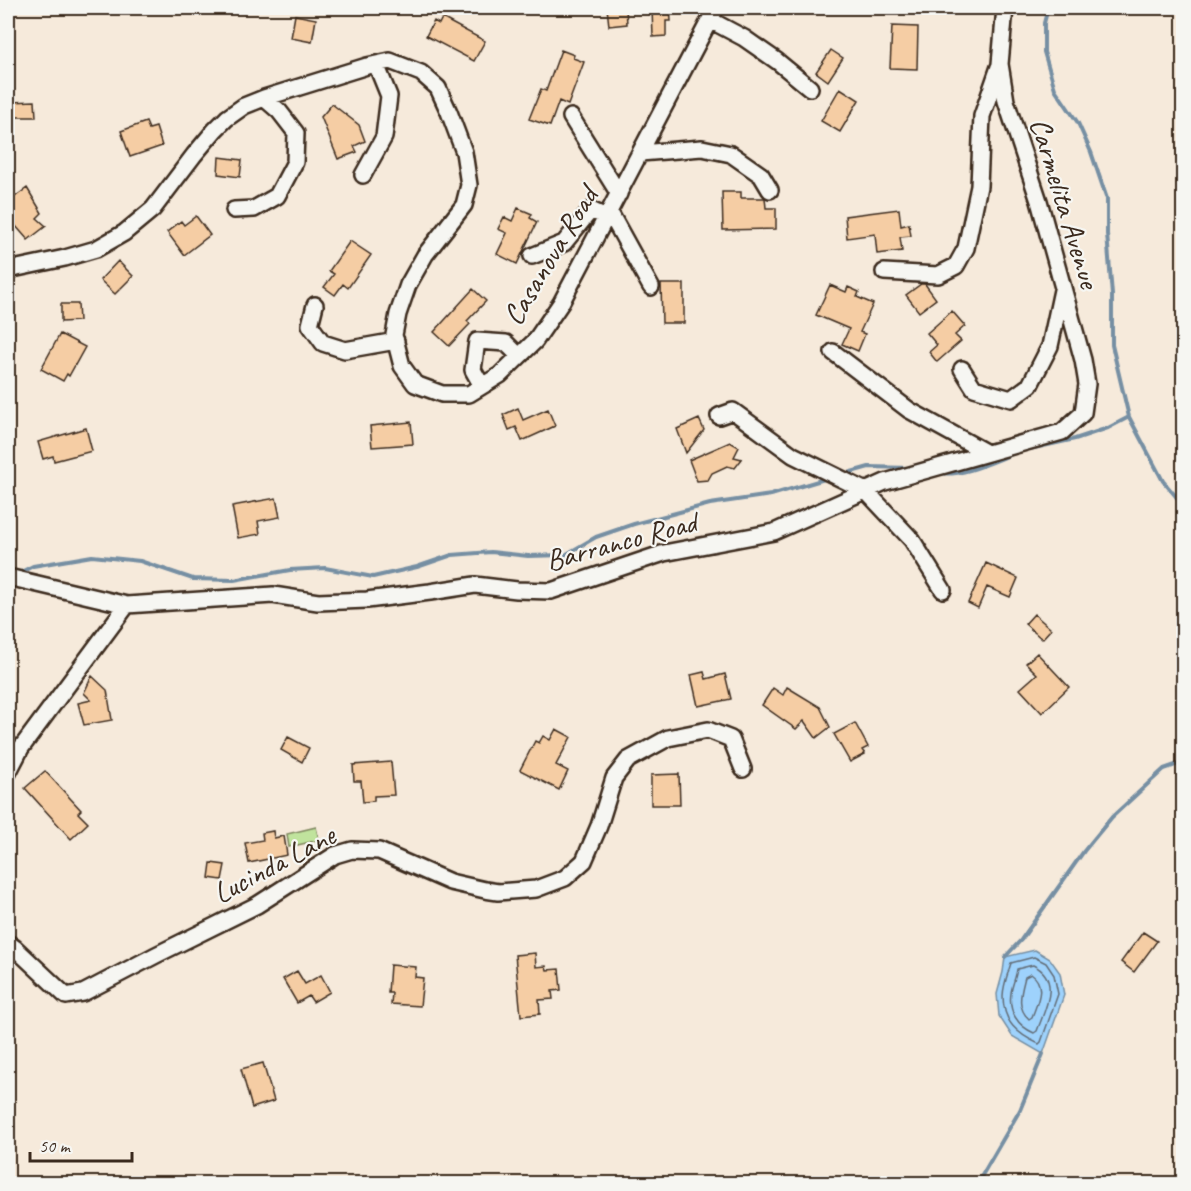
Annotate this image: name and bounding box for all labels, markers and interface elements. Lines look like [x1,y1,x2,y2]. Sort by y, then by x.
street label: Carmelita Avenue [1021,113,1110,295]
street label: Casanova Road [494,176,608,332]
street label: Barranco Road [541,502,705,579]
street label: Lucinda Lane [206,815,344,912]
scale bar [30,1125,132,1163]
text: 50 m [39,1135,72,1157]

